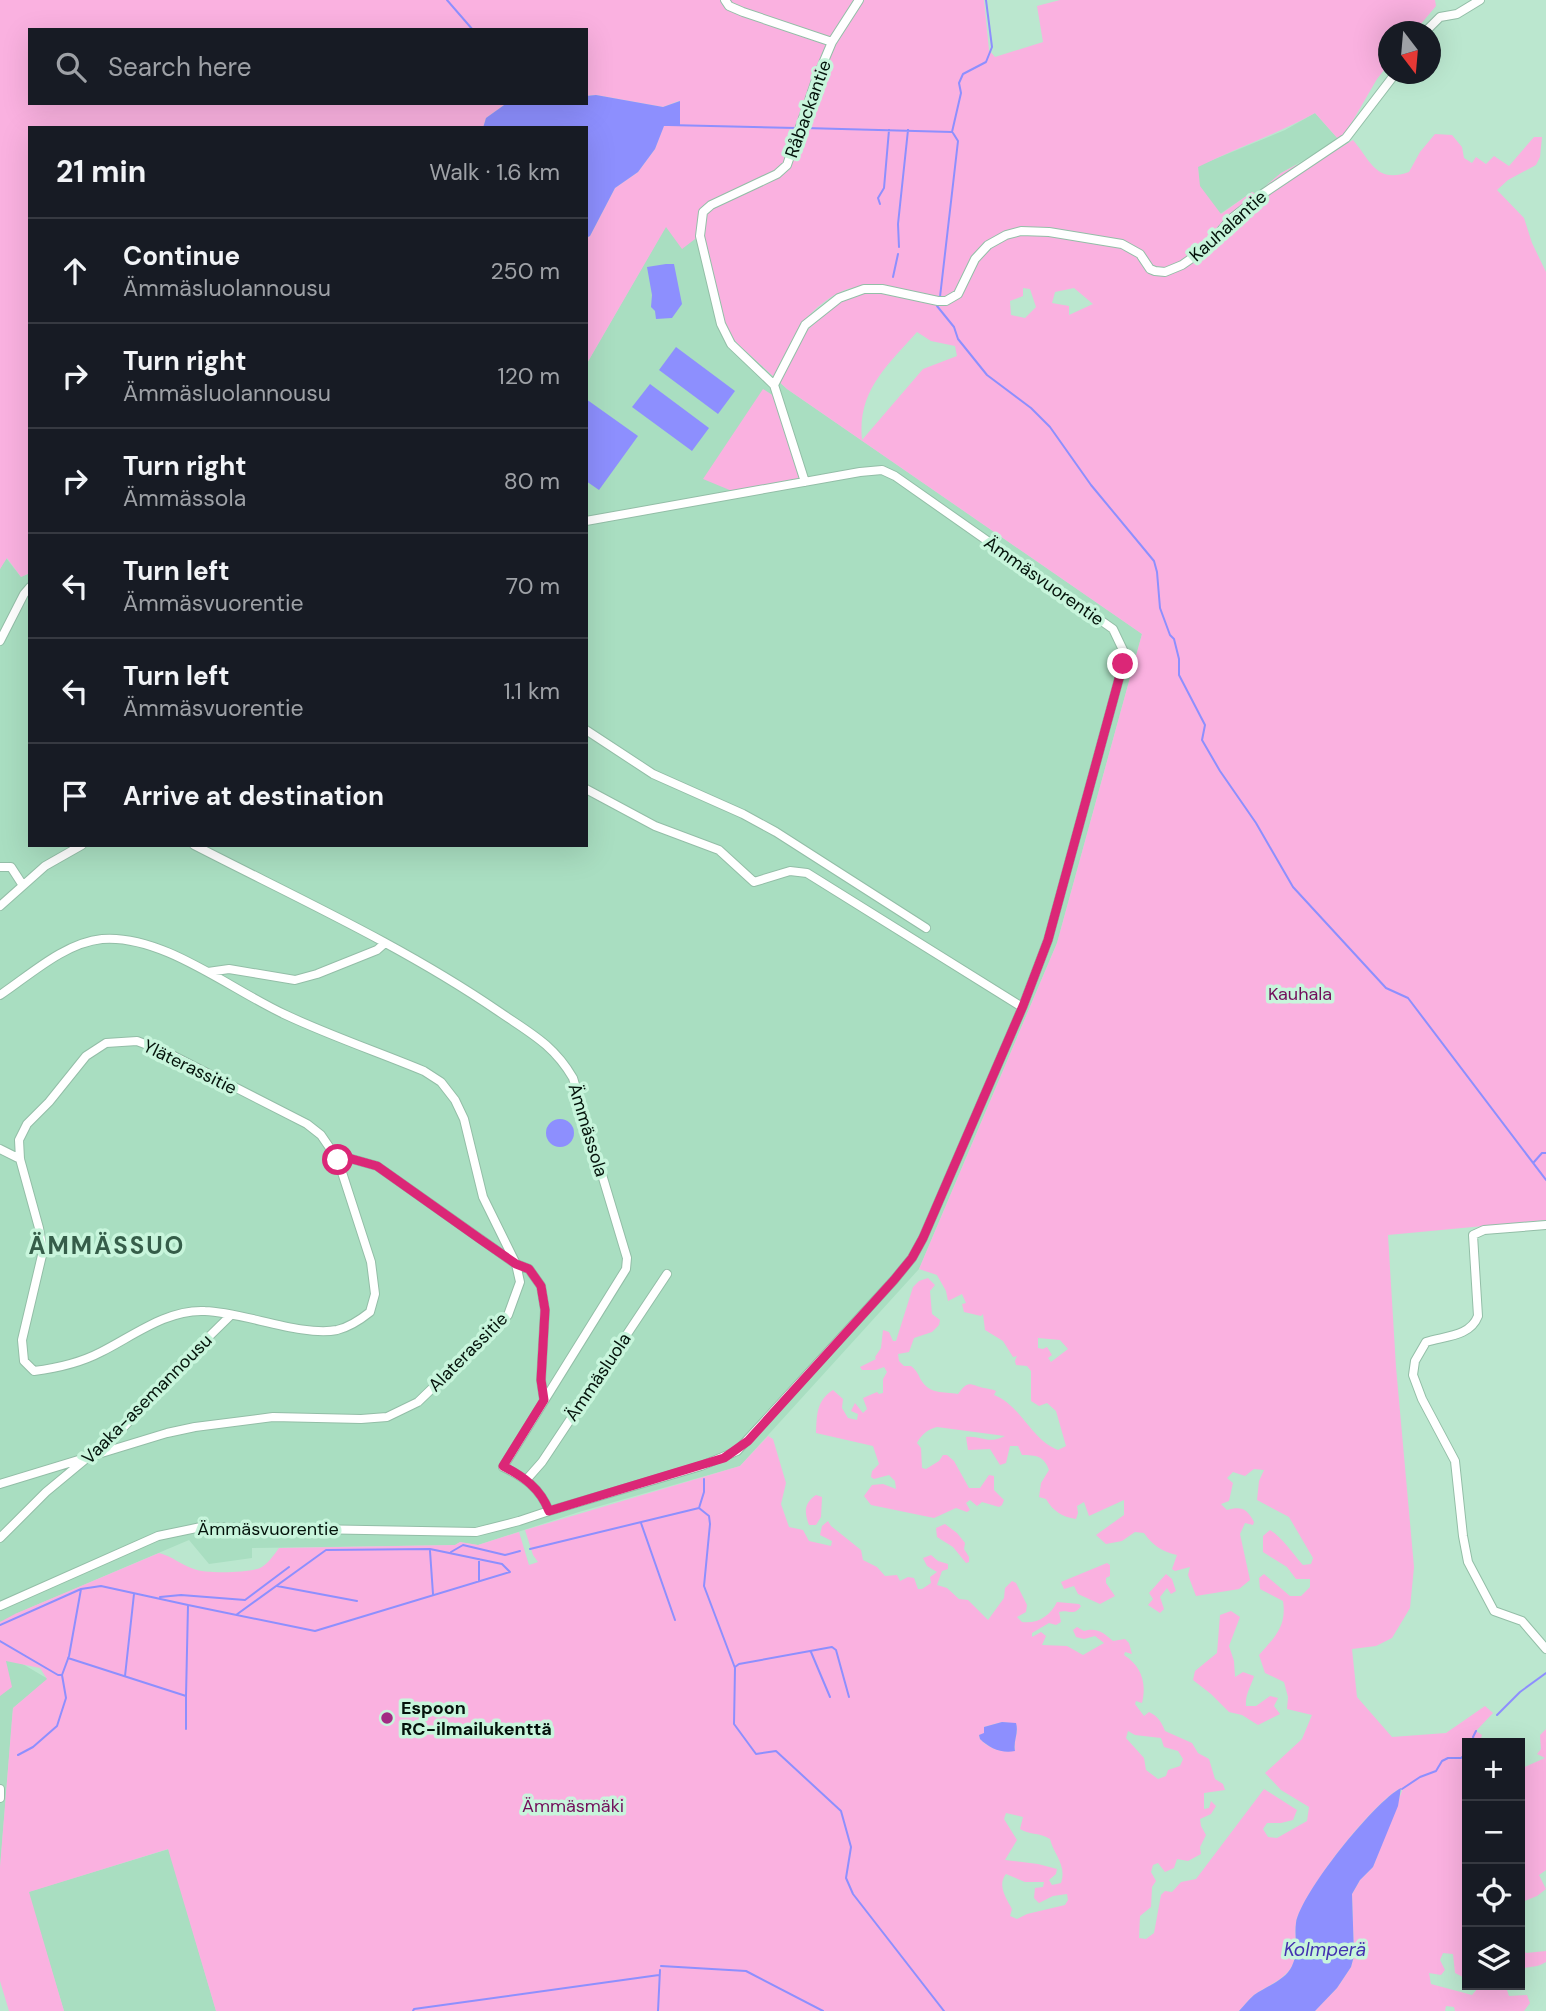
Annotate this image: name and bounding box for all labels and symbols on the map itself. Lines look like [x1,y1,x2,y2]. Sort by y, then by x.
north arrow [1378,21,1441,84]
street label: Råbackantie [779,57,837,161]
street label: Kauhalantie [1184,185,1272,267]
street label: Ämmäsvuorentie [979,531,1109,631]
route end [1107,648,1138,679]
park label: Kauhala [1268,982,1332,1006]
street label: Yläterassitie [139,1034,241,1100]
street label: Ämmässola [562,1080,614,1180]
route start [322,1144,353,1175]
district label: ÄMMÄSSUO [29,1230,185,1261]
street label: Alaterassitie [423,1307,513,1397]
street label: Ämmäsluola [560,1328,636,1426]
street label: Vaaka-asemannousu [77,1329,217,1469]
street label: Ämmäsvuorentie [197,1517,339,1541]
place label: Espoon RC-ilmailukenttä [401,1696,552,1741]
marker: Espoon RC-ilmailukenttä [379,1710,395,1726]
park label: Ämmäsmäki [522,1794,624,1818]
water label: Kolmperä [1284,1937,1366,1962]

